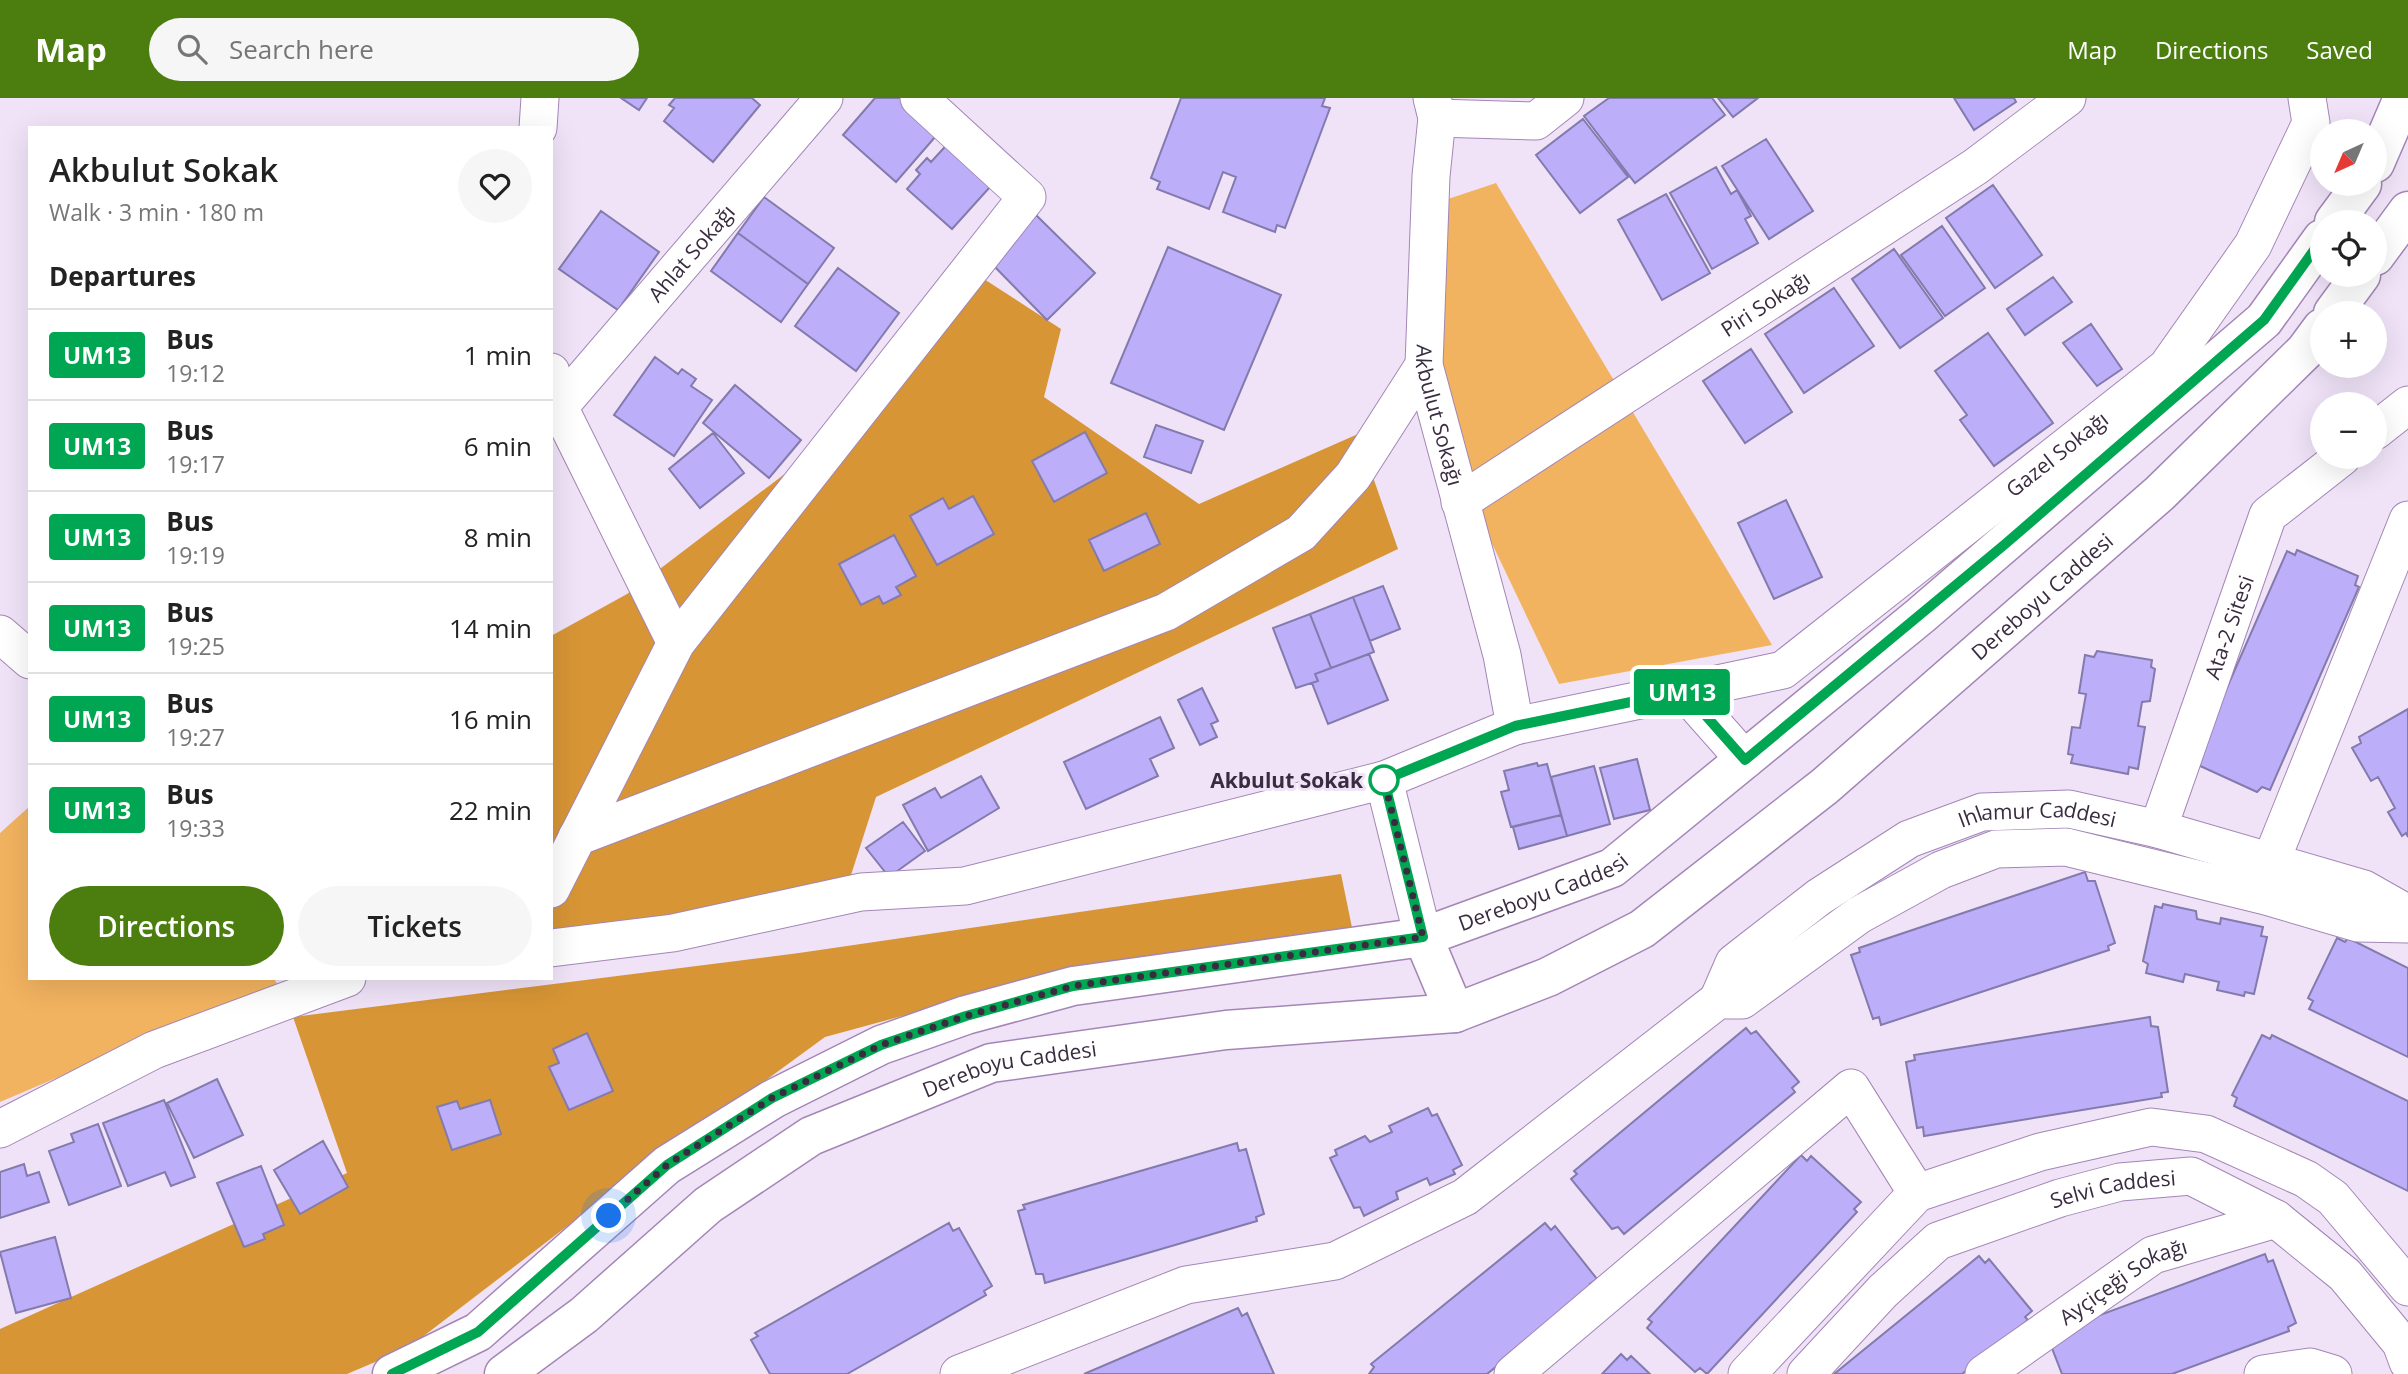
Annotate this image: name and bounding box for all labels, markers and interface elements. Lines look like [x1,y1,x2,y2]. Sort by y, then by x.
search box [149,18,639,81]
text: Map [35,27,107,72]
icon: search [173,30,211,68]
text: Search here [229,31,374,67]
text: Map [2067,33,2117,66]
text: Directions [2155,33,2268,66]
text: Saved [2306,33,2373,66]
north arrow [2310,119,2387,196]
map controls [2310,119,2387,469]
text: Akbulut Sokak [49,147,278,192]
button: heart [458,149,532,223]
text: Walk · 3 min · 180 m [49,196,264,228]
street label: Ahlat Sokağı [642,198,741,307]
button: locate [2310,210,2387,287]
text: Departures [49,258,196,294]
street label: Piri Sokağı [1715,264,1815,343]
button: + [2310,301,2387,378]
text: Bus [166,321,214,357]
text: 1 min [464,337,532,373]
text: UM13 [63,338,131,371]
street label: Akbulut Sokağı [1410,344,1470,489]
text: 19:12 [166,357,225,389]
button: − [2310,392,2387,469]
street label: Gazel Sokağı [2000,405,2114,503]
text: Bus [166,412,214,448]
text: 6 min [464,428,532,464]
text: UM13 [63,429,131,462]
text: 19:17 [166,448,225,480]
text: Bus [166,503,214,539]
text: 8 min [464,519,532,555]
text: UM13 [63,520,131,553]
street label: Dereboyu Caddesi [1965,527,2119,666]
text: 19:19 [166,539,225,571]
street label: Ata-2 Sitesi [2198,571,2260,683]
text: Bus [166,594,214,630]
text: 14 min [449,610,532,646]
text: UM13 [63,611,131,644]
text: 19:25 [166,630,225,662]
line badge: UM13 [1633,669,1731,715]
text: UM13 [1648,675,1716,708]
text: Bus [166,685,214,721]
text: 16 min [449,701,532,737]
text: UM13 [63,702,131,735]
text: 19:27 [166,721,225,753]
marker: Akbulut Sokak [1369,765,1399,795]
place label: Akbulut Sokak [1210,766,1364,794]
text: Bus [166,776,214,812]
text: 22 min [449,792,532,828]
text: UM13 [63,793,131,826]
street label: Ihlamur Caddesi [1954,794,2119,834]
text: 19:33 [166,812,225,844]
street label: Dereboyu Caddesi [1454,847,1634,937]
button: Directions [49,886,284,966]
button: Tickets [298,886,532,966]
street label: Dereboyu Caddesi [918,1034,1098,1103]
street label: Selvi Caddesi [2046,1163,2177,1214]
your location [591,1198,626,1233]
street label: Ayçiçeği Sokağı [2053,1232,2190,1331]

